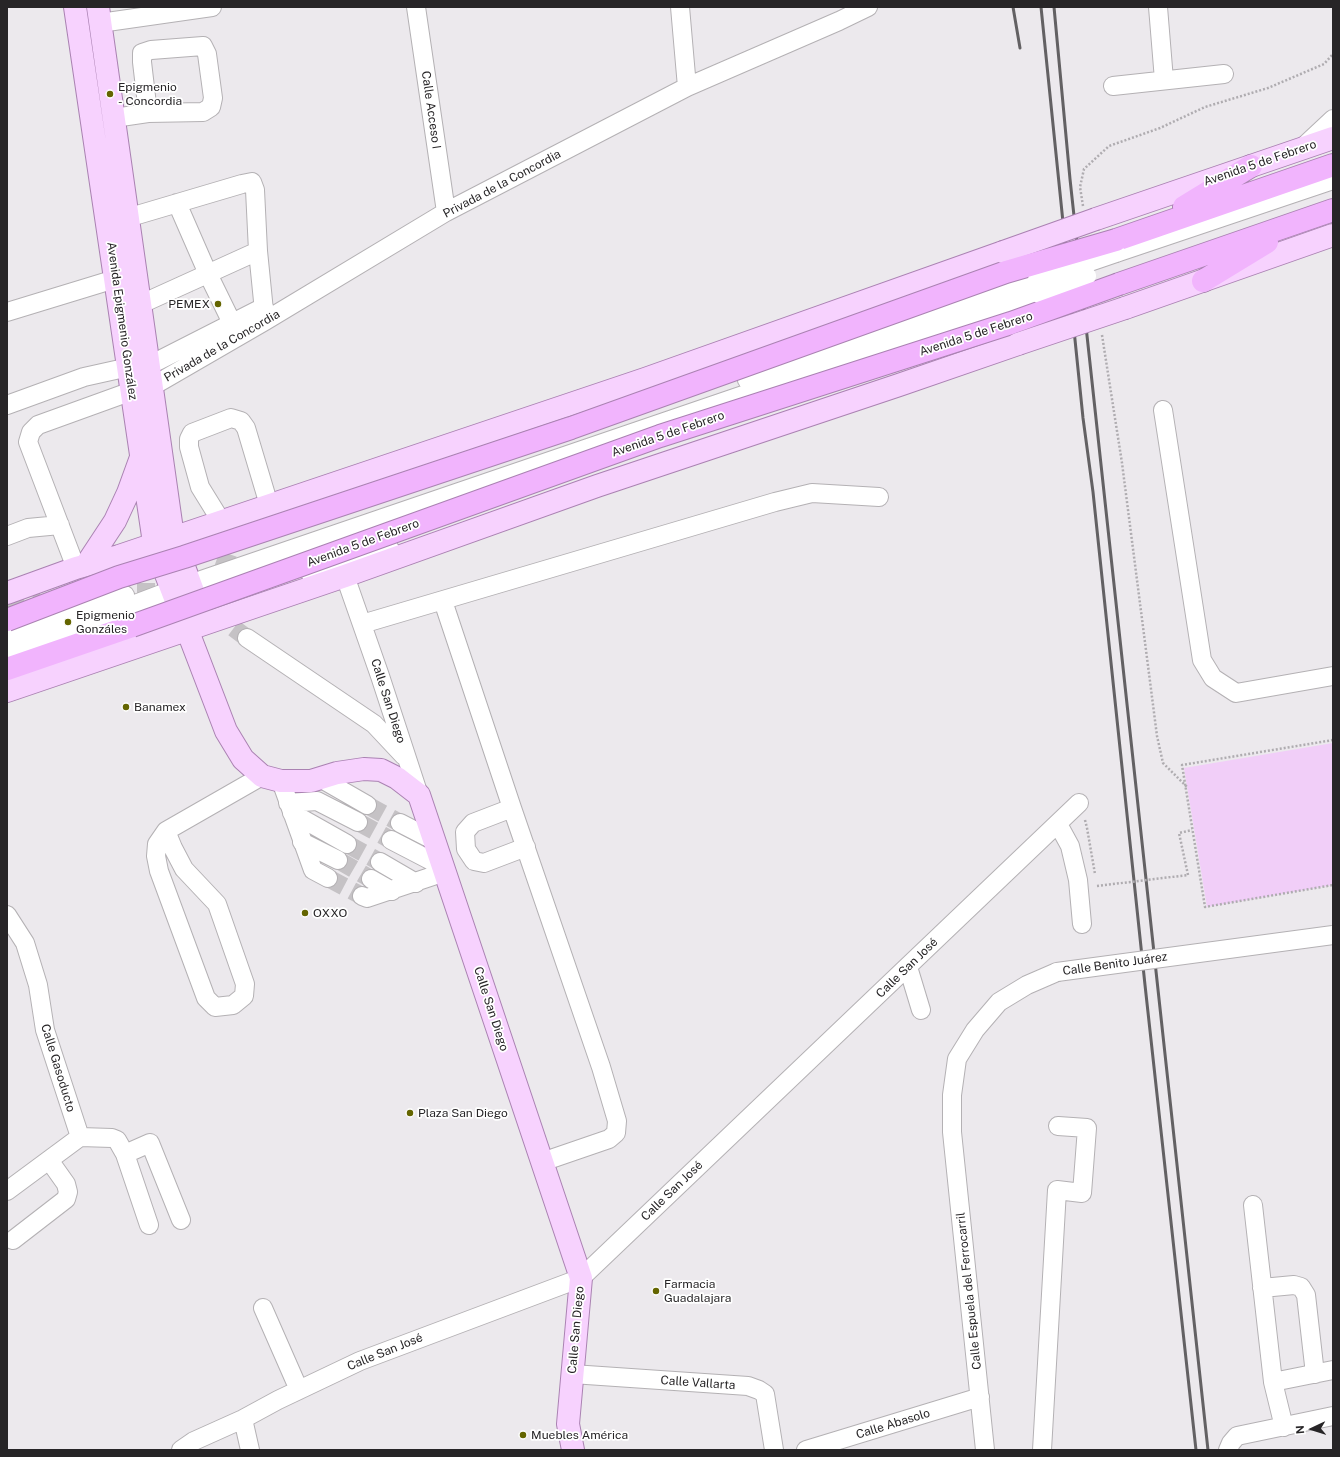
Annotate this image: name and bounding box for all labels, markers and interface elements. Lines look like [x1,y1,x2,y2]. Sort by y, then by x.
street label: Calle Acceso I [418,70,444,150]
place label: Epigmenio - Concordia [118,80,182,108]
marker: Epigmenio - Concordia [105,89,115,99]
street label: Avenida 5 de Febrero [1202,137,1318,189]
street label: Privada de la Concordia [441,147,563,221]
street label: Avenida Epigmenio González [104,241,140,401]
place label: PEMEX [168,297,210,311]
marker: PEMEX [213,299,223,309]
street label: Privada de la Concordia [162,307,282,385]
street label: Avenida 5 de Febrero [918,309,1034,359]
street label: Avenida 5 de Febrero [610,408,726,460]
street label: Avenida 5 de Febrero [305,516,421,570]
place label: Epigmenio Gonzáles [76,608,135,636]
marker: Epigmenio Gonzáles [63,617,73,627]
street label: Calle San Diego [368,657,408,745]
place label: Banamex [134,700,186,714]
marker: Banamex [121,702,131,712]
place label: OXXO [313,906,347,920]
marker: OXXO [300,908,310,918]
street label: Calle San José [873,935,941,1001]
street label: Calle Benito Juárez [1062,950,1168,978]
street label: Calle San Diego [471,965,511,1053]
street label: Calle Gasoducto [38,1022,78,1114]
place label: Plaza San Diego [418,1106,508,1120]
marker: Plaza San Diego [405,1108,415,1118]
street label: Calle San José [638,1158,706,1224]
street label: Calle Espuela del Ferrocarril [954,1212,984,1370]
place label: Farmacia Guadalajara [664,1277,731,1305]
street label: Calle San Diego [565,1286,587,1374]
marker: Farmacia Guadalajara [651,1286,661,1296]
street label: Calle San José [345,1330,425,1374]
street label: Calle Vallarta [660,1373,736,1393]
street label: Calle Abasolo [854,1406,932,1442]
north arrow [1292,1409,1332,1449]
text: N [1294,1425,1306,1435]
place label: Muebles América [531,1428,628,1442]
marker: Muebles América [518,1430,528,1440]

